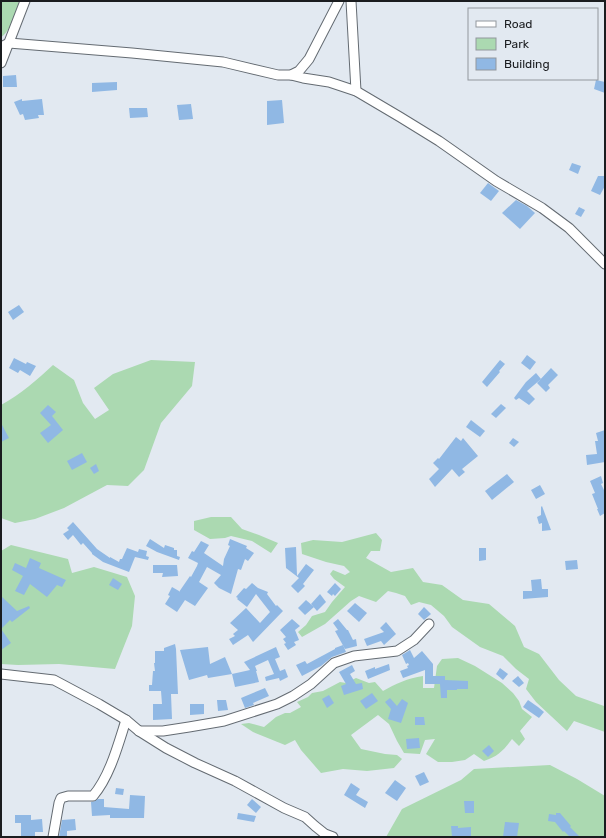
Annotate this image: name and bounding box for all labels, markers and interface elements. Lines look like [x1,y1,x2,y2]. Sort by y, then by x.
legend [468,8,598,80]
text: Road [504,17,532,31]
text: Park [504,37,530,51]
text: Building [504,57,550,71]

